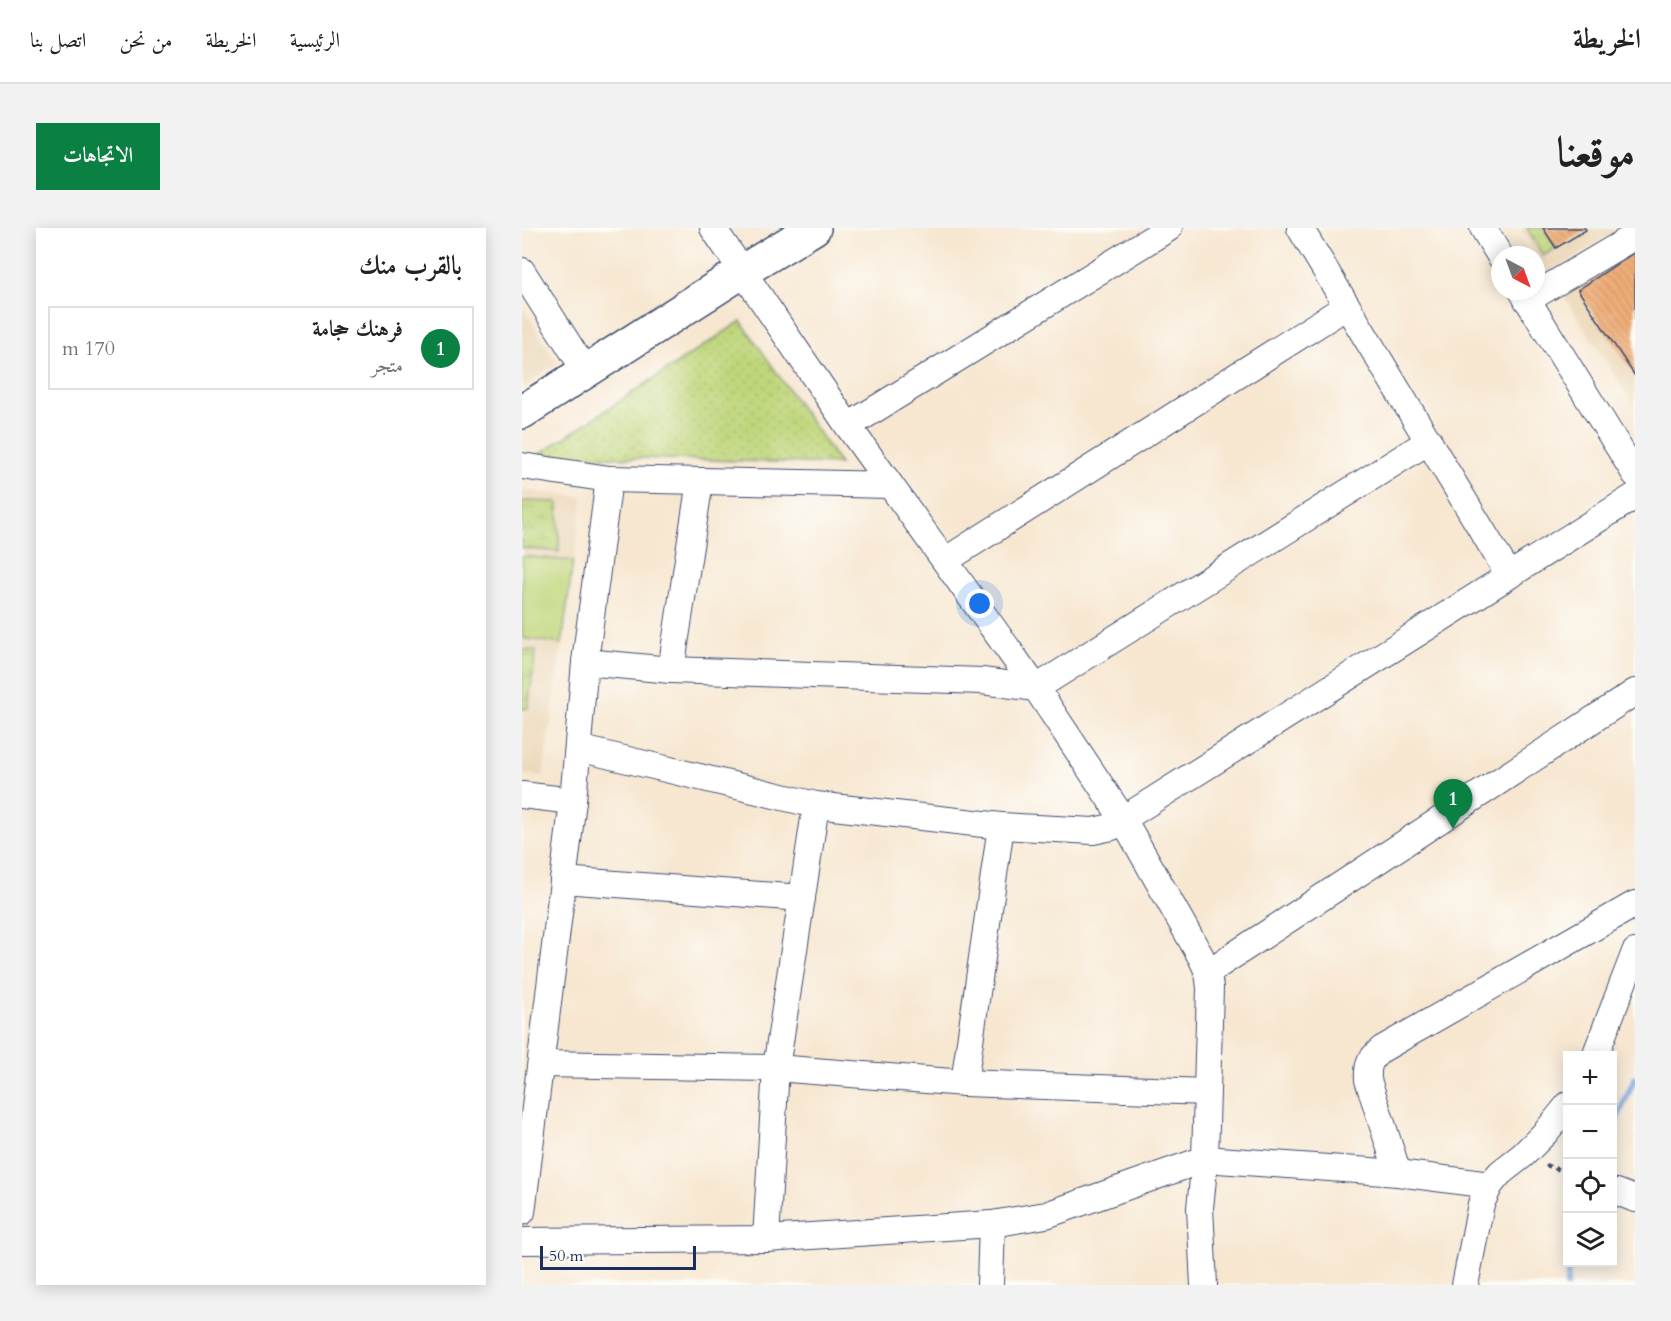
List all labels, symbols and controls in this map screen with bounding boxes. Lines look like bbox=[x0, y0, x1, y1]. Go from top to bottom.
text: الخريطة bbox=[1573, 20, 1641, 58]
text: اتصل بنا bbox=[30, 26, 86, 55]
text: من نحن bbox=[119, 26, 173, 55]
text: الخريطة bbox=[206, 26, 257, 55]
text: الرئيسية bbox=[290, 26, 340, 55]
button: الاتجاهات bbox=[36, 123, 160, 190]
text: موقعنا bbox=[1557, 124, 1635, 181]
north arrow bbox=[1491, 246, 1545, 300]
text: بالقرب منك bbox=[359, 248, 462, 283]
text: فرهنك حجامة bbox=[312, 314, 403, 344]
text: 170 m bbox=[62, 335, 115, 362]
text: 1 bbox=[435, 335, 446, 362]
text: متجر bbox=[371, 352, 403, 379]
your location bbox=[965, 589, 994, 618]
pin: 1 bbox=[1434, 780, 1472, 829]
map controls bbox=[1563, 1051, 1617, 1267]
button: + bbox=[1563, 1051, 1617, 1105]
button: − bbox=[1563, 1105, 1617, 1159]
button: locate bbox=[1563, 1159, 1617, 1213]
button: layers bbox=[1563, 1213, 1617, 1267]
scale bar bbox=[540, 1243, 696, 1270]
text: 50 m bbox=[549, 1245, 583, 1267]

